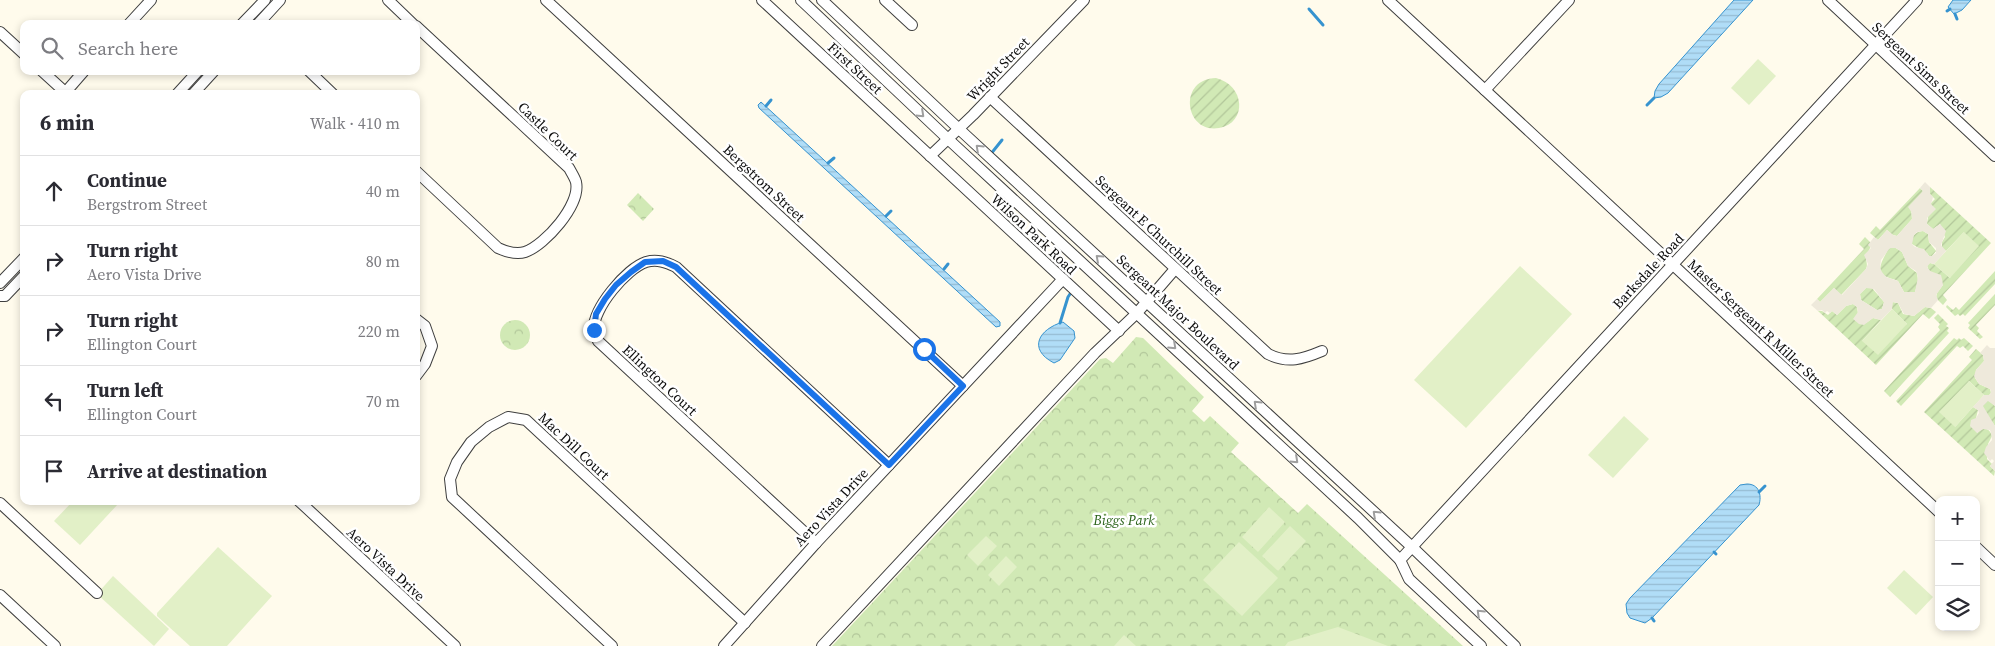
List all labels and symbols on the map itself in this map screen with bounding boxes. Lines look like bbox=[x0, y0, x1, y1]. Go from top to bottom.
street label: Sergeant Sims Street bbox=[1868, 17, 1975, 119]
street label: Wright Street bbox=[962, 32, 1034, 106]
street label: First Street bbox=[823, 38, 887, 99]
street label: Castle Court bbox=[514, 97, 583, 165]
one-way arrow bbox=[916, 108, 925, 117]
street label: Bergstrom Street bbox=[719, 140, 810, 226]
one-way arrow bbox=[976, 145, 985, 154]
street label: Sergeant E Churchill Street bbox=[1091, 171, 1227, 300]
street label: Wilson Park Road bbox=[987, 189, 1081, 279]
street label: Barksdale Road bbox=[1608, 229, 1688, 313]
street label: Sergeant Major Boulevard bbox=[1112, 250, 1244, 374]
one-way arrow bbox=[1096, 254, 1105, 263]
street label: Master Sergeant R Miller Street bbox=[1683, 255, 1839, 402]
route end bbox=[583, 319, 606, 342]
route start bbox=[913, 338, 936, 361]
street label: Ellington Court bbox=[618, 340, 702, 420]
one-way arrow bbox=[1167, 340, 1176, 349]
one-way arrow bbox=[1253, 401, 1262, 410]
street label: Mac Dill Court bbox=[534, 408, 614, 484]
one-way arrow bbox=[1290, 454, 1299, 463]
street label: Aero Vista Drive bbox=[789, 463, 873, 551]
park label: Biggs Park bbox=[1092, 510, 1155, 530]
one-way arrow bbox=[1372, 511, 1381, 520]
street label: Aero Vista Drive bbox=[342, 522, 430, 606]
one-way arrow bbox=[1476, 609, 1485, 618]

